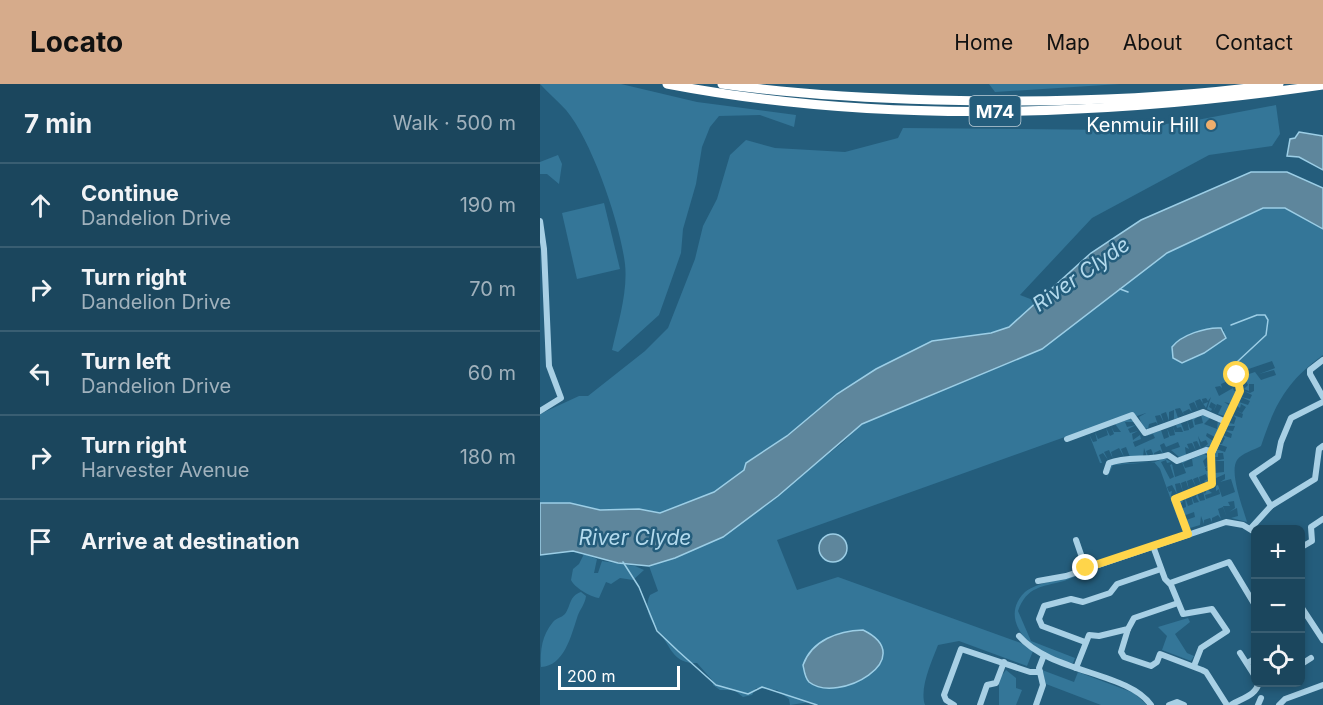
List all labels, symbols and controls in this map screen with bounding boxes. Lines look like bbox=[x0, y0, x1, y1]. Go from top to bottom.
text: Locato bbox=[30, 25, 123, 59]
text: Home bbox=[954, 30, 1013, 55]
text: Map bbox=[1046, 30, 1090, 55]
text: About bbox=[1123, 30, 1182, 55]
text: Contact bbox=[1215, 30, 1293, 55]
road number: M74 bbox=[970, 96, 1020, 126]
text: 7 min bbox=[24, 108, 92, 139]
text: Walk · 500 m bbox=[393, 111, 516, 135]
place label: Kenmuir Hill bbox=[1086, 113, 1199, 137]
marker: Kenmuir Hill bbox=[1204, 118, 1218, 132]
text: Continue bbox=[81, 180, 179, 206]
icon: ahead bbox=[24, 189, 57, 222]
text: 190 m bbox=[460, 193, 516, 217]
text: Dandelion Drive bbox=[81, 206, 231, 230]
water label: River Clyde bbox=[1028, 231, 1134, 317]
text: Turn right bbox=[81, 264, 187, 290]
icon: right bbox=[24, 273, 57, 306]
text: 70 m bbox=[469, 277, 516, 301]
text: Dandelion Drive bbox=[81, 290, 231, 314]
text: Turn left bbox=[81, 348, 171, 374]
icon: left bbox=[24, 357, 57, 390]
text: 60 m bbox=[468, 361, 516, 385]
route start bbox=[1223, 361, 1249, 387]
text: Dandelion Drive bbox=[81, 374, 231, 398]
text: Turn right bbox=[81, 432, 187, 458]
icon: right bbox=[24, 441, 57, 474]
text: 180 m bbox=[460, 445, 516, 469]
text: Harvester Avenue bbox=[81, 458, 249, 482]
icon: arrive bbox=[24, 525, 57, 558]
water label: River Clyde bbox=[579, 525, 691, 550]
map controls bbox=[1251, 525, 1305, 687]
button: + bbox=[1251, 525, 1305, 579]
text: Arrive at destination bbox=[81, 528, 300, 554]
route end bbox=[1072, 554, 1098, 580]
button: − bbox=[1251, 579, 1305, 633]
button: locate bbox=[1251, 633, 1305, 687]
scale bar bbox=[558, 663, 680, 690]
text: 200 m bbox=[567, 666, 615, 686]

